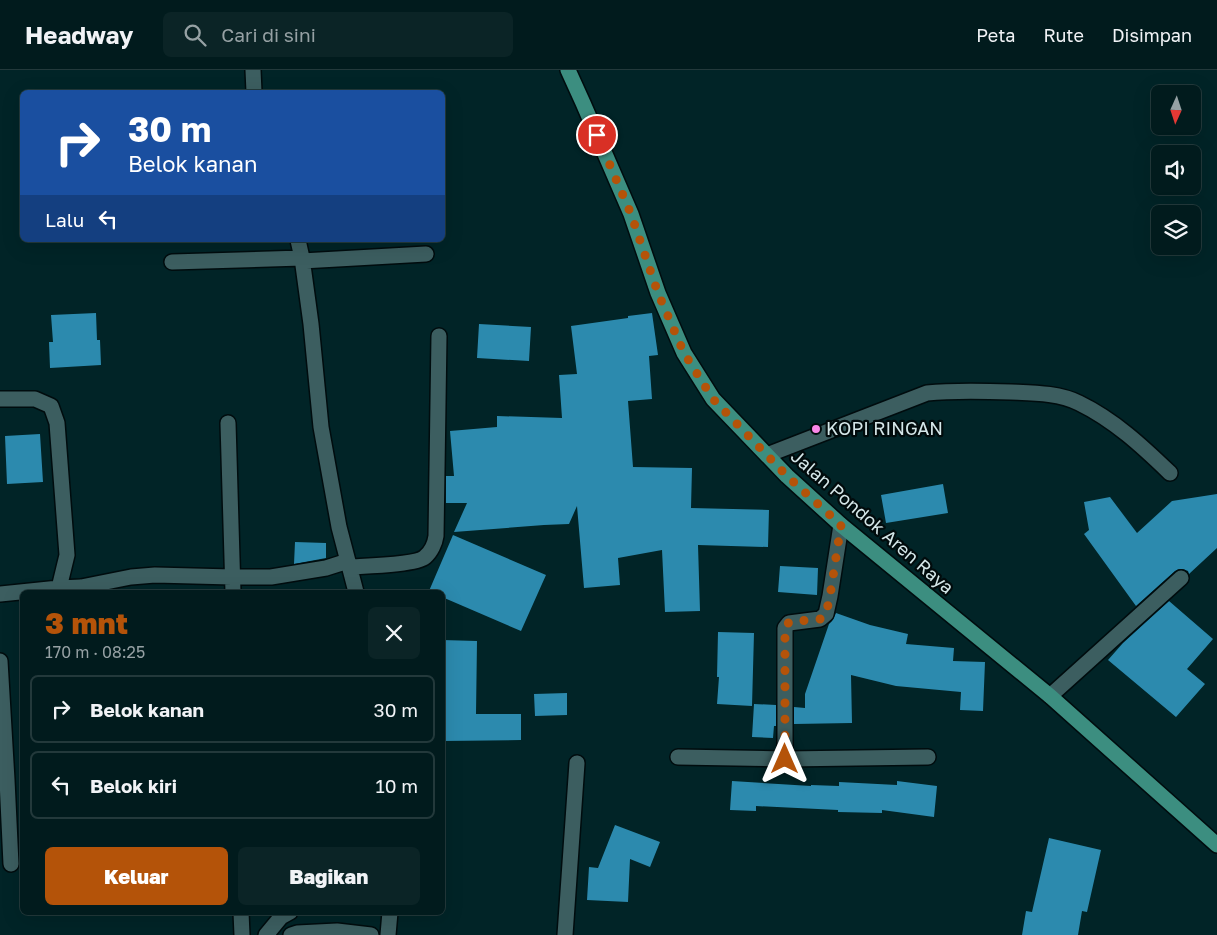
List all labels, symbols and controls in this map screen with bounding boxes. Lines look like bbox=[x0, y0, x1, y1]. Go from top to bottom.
search box bbox=[163, 12, 513, 57]
text: Headway bbox=[25, 20, 133, 49]
icon: search bbox=[181, 21, 209, 49]
text: Cari di sini bbox=[221, 23, 316, 46]
text: Peta bbox=[976, 24, 1016, 46]
text: Rute bbox=[1044, 24, 1084, 46]
text: Disimpan bbox=[1112, 24, 1192, 46]
north arrow bbox=[1151, 85, 1201, 135]
map controls bbox=[1151, 85, 1201, 255]
text: 30 m bbox=[128, 108, 211, 150]
icon: right bbox=[45, 110, 110, 175]
pin bbox=[576, 114, 618, 156]
icon: arrive bbox=[583, 121, 611, 149]
button: sound bbox=[1151, 145, 1201, 195]
text: Belok kanan bbox=[128, 150, 258, 177]
icon: left bbox=[94, 205, 122, 233]
button: layers bbox=[1151, 205, 1201, 255]
text: Lalu bbox=[45, 208, 84, 231]
place label: KOPI RINGAN bbox=[826, 417, 943, 439]
marker: KOPI RINGAN bbox=[810, 423, 822, 435]
street label: Jalan Pondok Aren Raya bbox=[787, 445, 958, 598]
text: 3 mnt bbox=[45, 605, 128, 641]
button: close bbox=[368, 607, 420, 659]
text: 170 m · 08:25 bbox=[45, 642, 145, 662]
icon: right bbox=[47, 695, 75, 723]
text: Belok kanan bbox=[90, 698, 204, 721]
text: 30 m bbox=[374, 698, 418, 721]
position arrow bbox=[758, 732, 810, 784]
icon: left bbox=[47, 771, 75, 799]
text: Belok kiri bbox=[90, 774, 177, 797]
text: 10 m bbox=[375, 774, 418, 797]
button: Keluar bbox=[45, 847, 228, 905]
button: Bagikan bbox=[238, 847, 420, 905]

